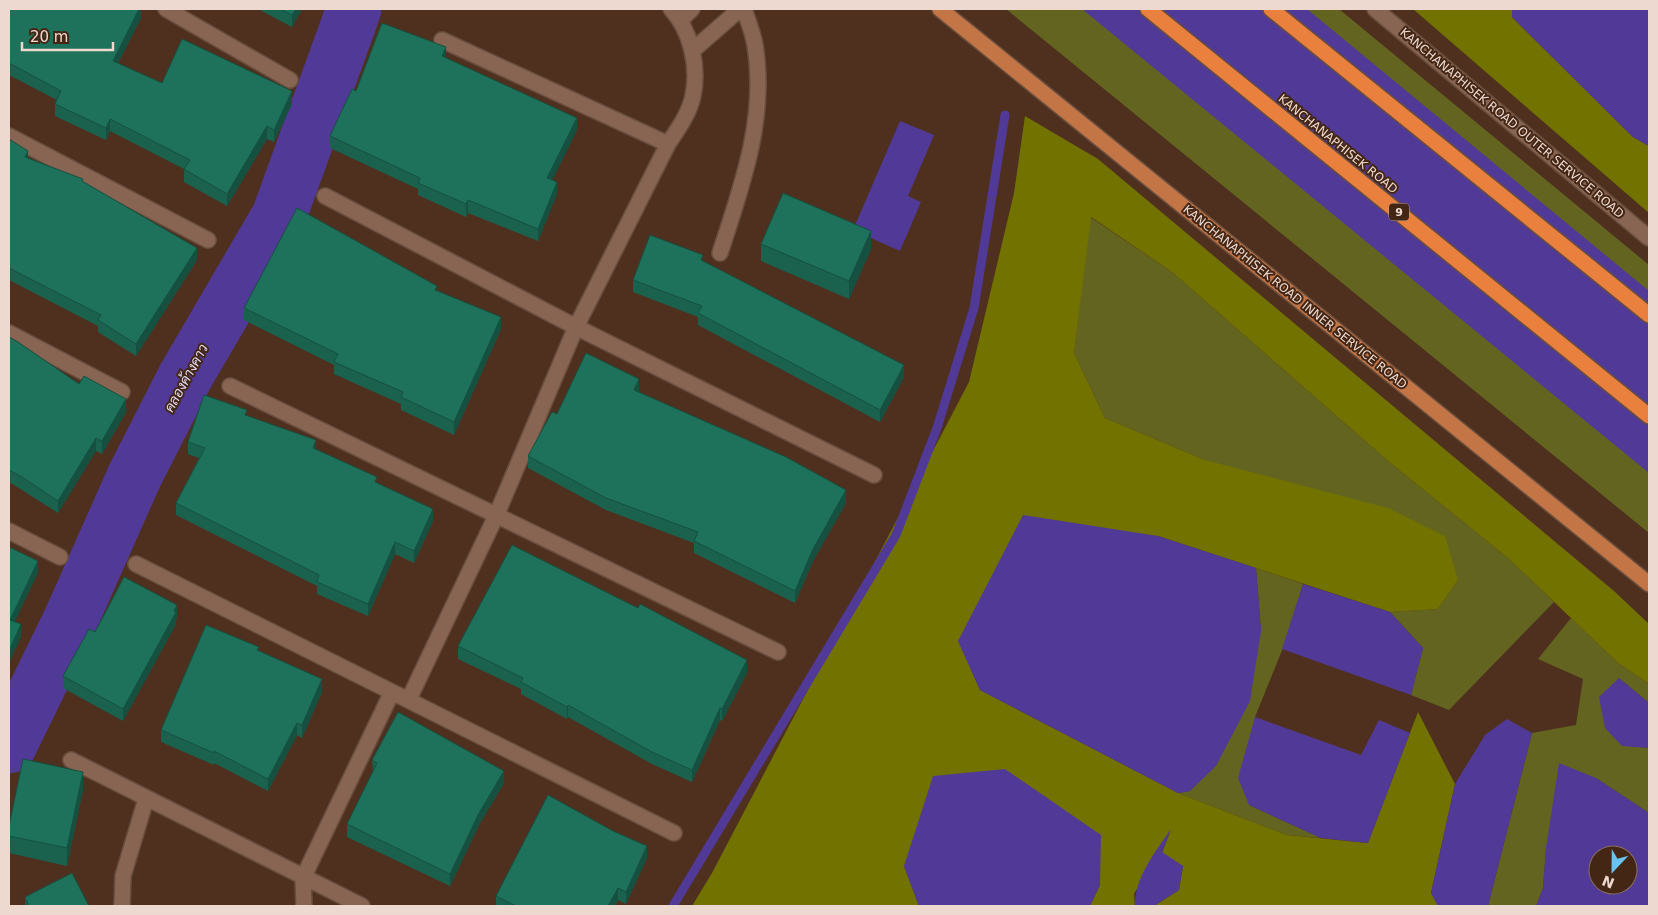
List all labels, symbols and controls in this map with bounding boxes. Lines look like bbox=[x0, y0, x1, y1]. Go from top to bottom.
scale bar bbox=[22, 20, 114, 52]
street label: KANCHANAPHISEK ROAD OUTER SERVICE ROAD bbox=[1397, 25, 1627, 221]
text: 20 m bbox=[30, 28, 68, 46]
street label: KANCHANAPHISEK ROAD bbox=[1276, 92, 1400, 196]
street label: KANCHANAPHISEK ROAD INNER SERVICE ROAD bbox=[1180, 202, 1410, 392]
road number: 9 bbox=[1389, 203, 1409, 220]
water label: คลองค้างคาว bbox=[161, 341, 211, 415]
north arrow bbox=[1588, 845, 1638, 895]
text: N bbox=[1600, 872, 1617, 892]

